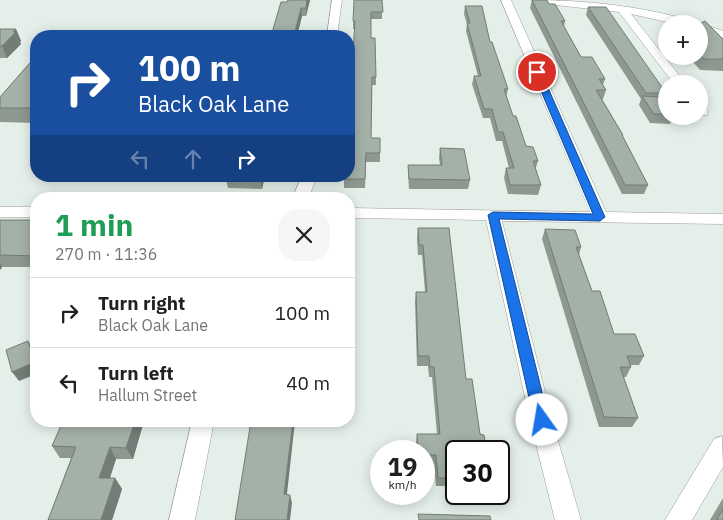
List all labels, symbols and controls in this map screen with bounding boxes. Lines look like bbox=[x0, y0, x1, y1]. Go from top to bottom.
map controls bbox=[658, 15, 708, 125]
button: + bbox=[658, 15, 708, 65]
text: 100 m bbox=[138, 45, 241, 91]
icon: right bbox=[55, 50, 120, 115]
pin bbox=[516, 51, 558, 93]
icon: arrive bbox=[523, 58, 551, 86]
button: − bbox=[658, 75, 708, 125]
text: Black Oak Lane bbox=[138, 89, 289, 118]
icon: left bbox=[126, 145, 154, 173]
icon: ahead bbox=[179, 145, 207, 173]
icon: right bbox=[232, 145, 260, 173]
text: 1 min bbox=[55, 205, 133, 244]
button: close bbox=[278, 209, 330, 261]
text: 270 m · 11:36 bbox=[55, 244, 157, 264]
text: Turn right bbox=[98, 291, 185, 315]
icon: right bbox=[55, 299, 83, 327]
text: 100 m bbox=[275, 301, 330, 325]
text: Black Oak Lane bbox=[98, 315, 208, 335]
text: Turn left bbox=[98, 361, 174, 385]
icon: left bbox=[55, 369, 83, 397]
text: 40 m bbox=[286, 371, 330, 395]
text: Hallum Street bbox=[98, 385, 197, 405]
position arrow bbox=[515, 393, 567, 445]
speed limit sign: 30 bbox=[445, 440, 510, 505]
text: 19 bbox=[387, 450, 418, 483]
text: km/h bbox=[388, 477, 417, 492]

